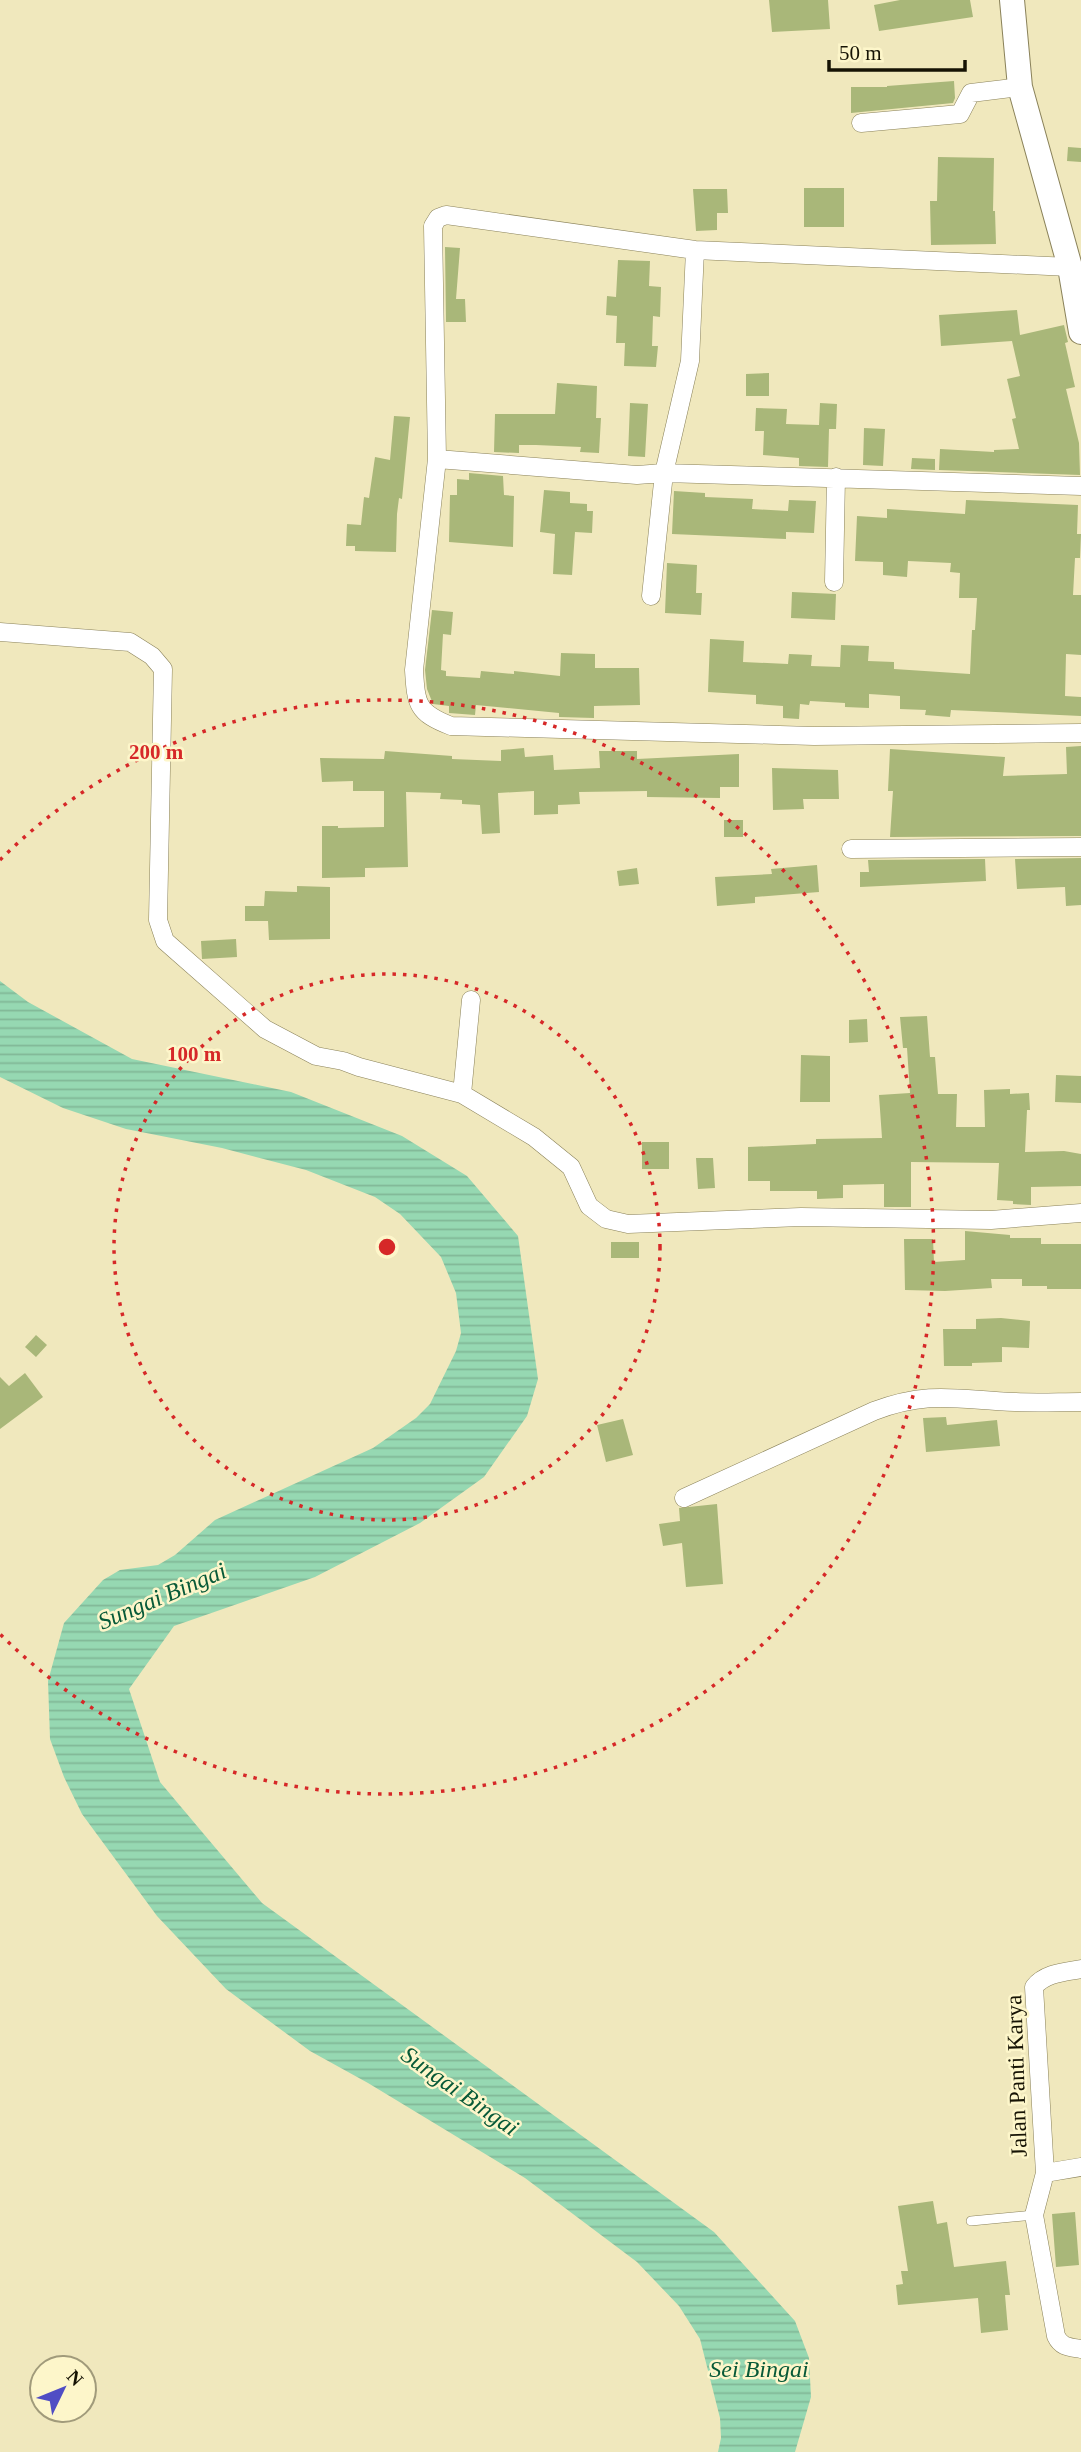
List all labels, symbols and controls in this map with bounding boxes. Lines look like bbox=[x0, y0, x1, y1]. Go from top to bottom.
scale bar bbox=[829, 28, 965, 72]
text: 50 m bbox=[839, 41, 882, 65]
text: 200 m bbox=[129, 740, 184, 764]
text: 100 m bbox=[167, 1042, 222, 1066]
centre of rings bbox=[375, 1235, 399, 1259]
water label: Sungai Bingai bbox=[94, 1557, 230, 1635]
street label: Jalan Panti Karya bbox=[1001, 1994, 1032, 2157]
water label: Sungai Bingai bbox=[397, 2041, 523, 2141]
north arrow bbox=[28, 2354, 98, 2424]
water label: Sei Bingai bbox=[709, 2356, 809, 2382]
text: N bbox=[63, 2366, 88, 2390]

